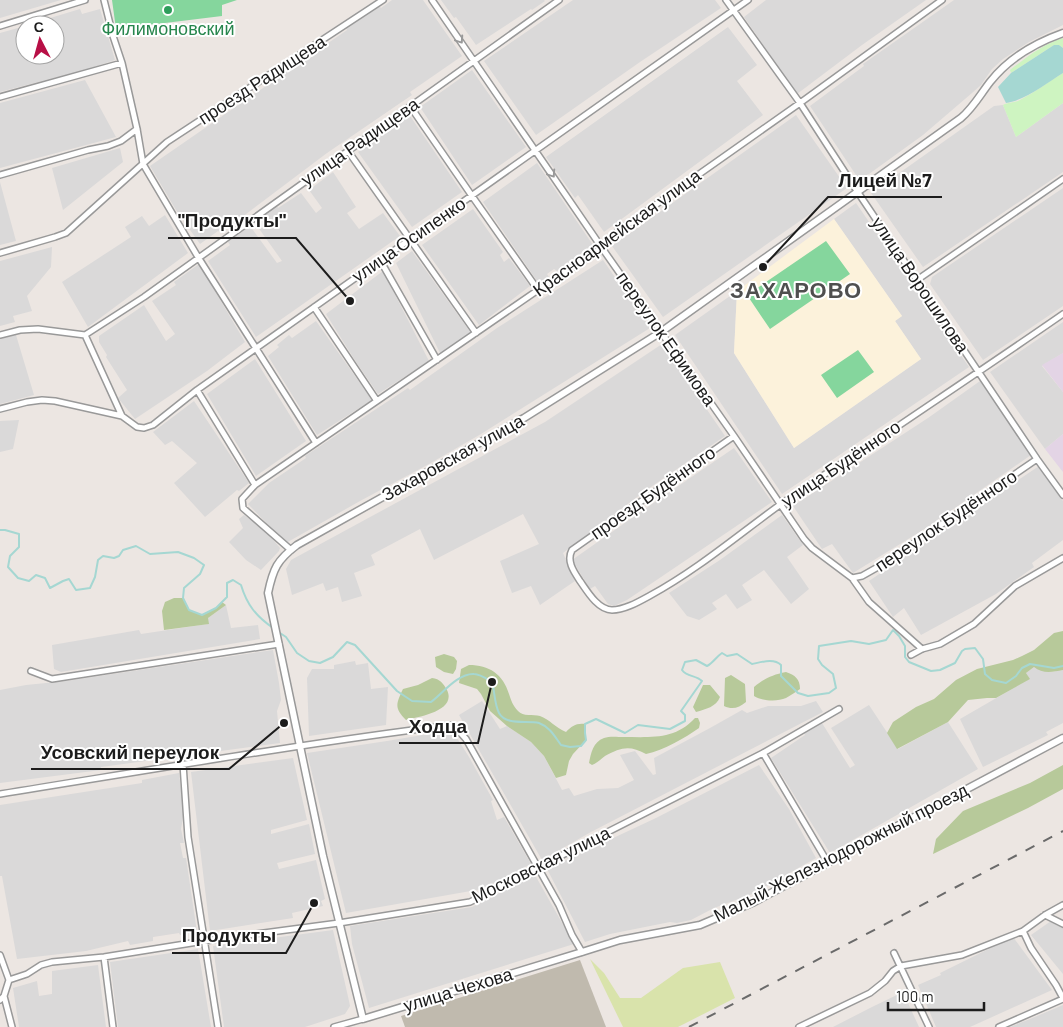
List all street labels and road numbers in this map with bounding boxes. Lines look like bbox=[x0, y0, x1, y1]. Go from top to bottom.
street label: проезд Радищева bbox=[194, 29, 330, 129]
street label: улица Радищева bbox=[296, 92, 423, 190]
street label: Красноармейская улица bbox=[528, 163, 705, 300]
street label: улица Осипенко bbox=[347, 192, 470, 287]
street label: улица Ворошилова bbox=[867, 212, 975, 358]
street label: переулок Ефимова bbox=[612, 267, 722, 411]
street label: Захаровская улица bbox=[378, 408, 528, 505]
street label: улица Будённого bbox=[776, 415, 904, 511]
street label: проезд Будённого bbox=[586, 441, 719, 544]
street label: переулок Будённого bbox=[870, 464, 1021, 576]
street label: Малый Железнодорожный проезд bbox=[710, 778, 972, 926]
street label: Московская улица bbox=[468, 821, 614, 907]
street label: улица Чехова bbox=[401, 962, 516, 1016]

